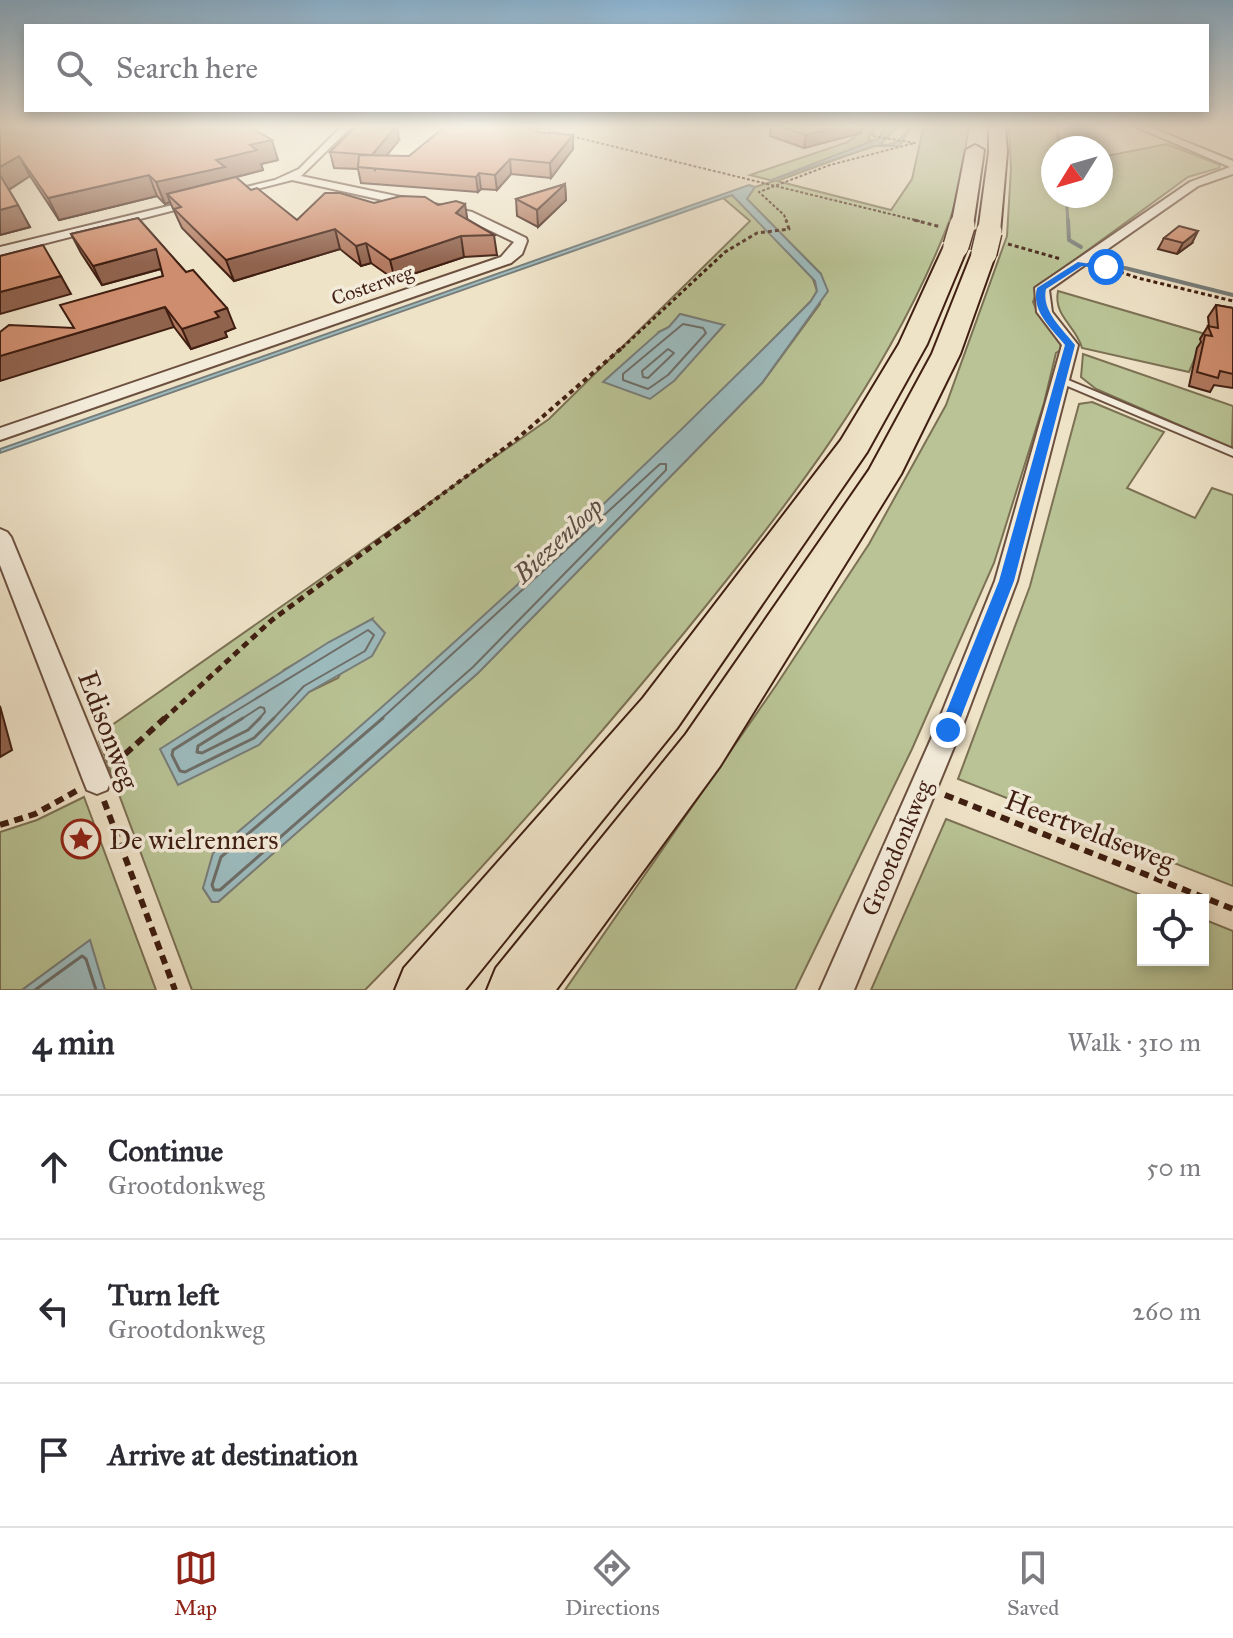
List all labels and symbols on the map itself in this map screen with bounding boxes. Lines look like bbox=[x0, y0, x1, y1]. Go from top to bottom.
north arrow bbox=[1041, 136, 1113, 208]
route start bbox=[1088, 249, 1124, 285]
street label: Costerweg bbox=[328, 260, 417, 311]
water label: Biezenloop bbox=[506, 490, 610, 591]
street label: Edisonweg bbox=[70, 666, 147, 795]
route end bbox=[930, 712, 966, 748]
street label: Grootdonkweg bbox=[855, 775, 939, 920]
street label: Heertveldseweg bbox=[1000, 782, 1180, 879]
place icon: De wielrenners bbox=[60, 818, 102, 860]
place label: De wielrenners bbox=[109, 822, 279, 857]

